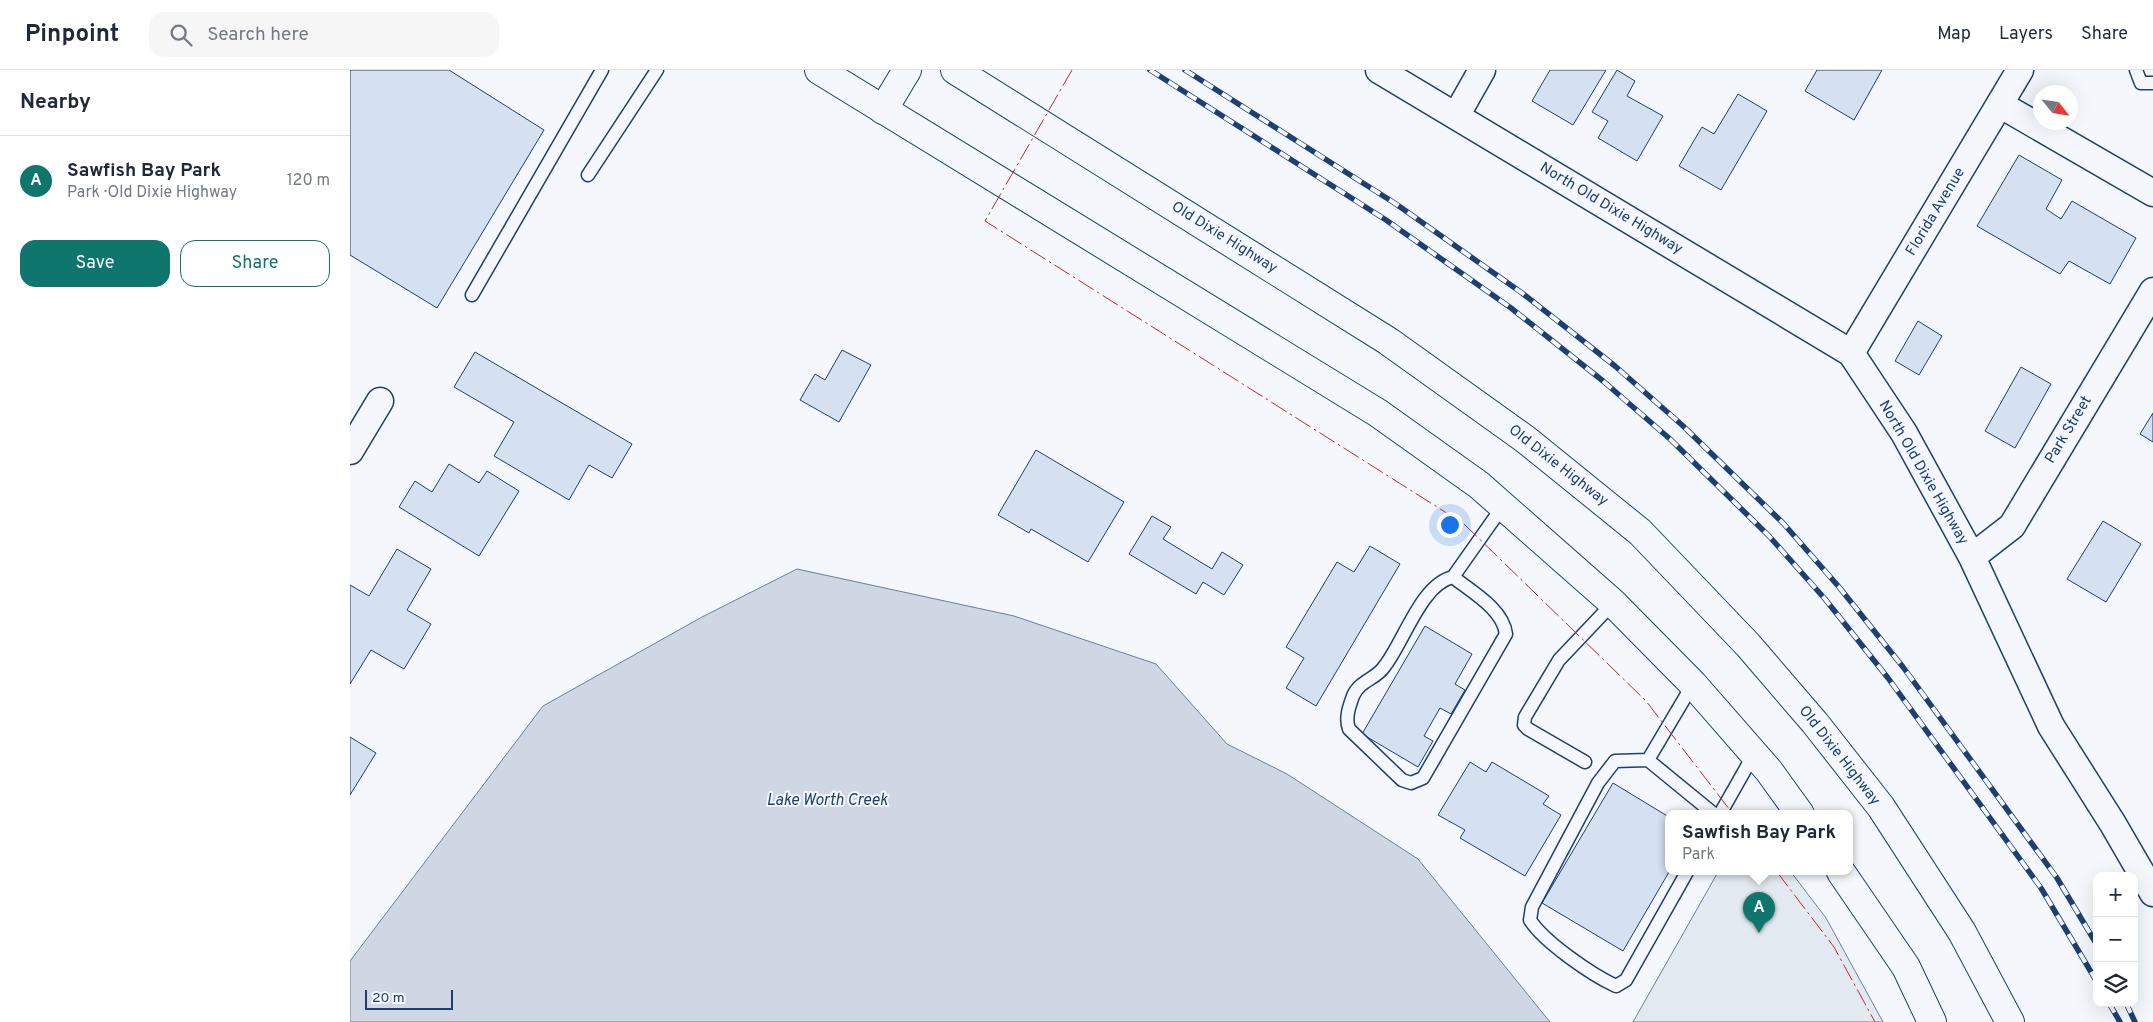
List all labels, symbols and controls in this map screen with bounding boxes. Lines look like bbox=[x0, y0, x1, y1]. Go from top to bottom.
search box bbox=[149, 12, 499, 57]
text: Pinpoint bbox=[25, 20, 119, 50]
icon: search bbox=[167, 21, 195, 49]
text: Search here bbox=[207, 23, 309, 47]
text: Map bbox=[1937, 23, 1971, 46]
text: Layers bbox=[1999, 23, 2053, 46]
text: Share bbox=[2081, 23, 2128, 46]
north arrow bbox=[2033, 85, 2078, 130]
text: Nearby bbox=[20, 89, 91, 116]
text: Sawfish Bay Park bbox=[67, 159, 221, 183]
street label: North Old Dixie Highway bbox=[1536, 159, 1686, 259]
street label: Florida Avenue bbox=[1902, 164, 1970, 260]
text: A bbox=[30, 171, 42, 191]
text: 120 m bbox=[287, 171, 330, 191]
text: Park · Old Dixie Highway bbox=[67, 183, 237, 203]
street label: Old Dixie Highway bbox=[1167, 198, 1281, 278]
button: Save bbox=[20, 240, 170, 287]
button: Share bbox=[180, 240, 330, 287]
street label: Park Street bbox=[2041, 393, 2097, 467]
street label: North Old Dixie Highway bbox=[1874, 397, 1972, 549]
street label: Old Dixie Highway bbox=[1504, 421, 1612, 511]
your location bbox=[1437, 512, 1463, 538]
street label: Old Dixie Highway bbox=[1794, 702, 1884, 810]
water label: Lake Worth Creek bbox=[766, 791, 888, 811]
popup bbox=[1665, 810, 1853, 875]
text: Sawfish Bay Park bbox=[1682, 821, 1836, 845]
text: Park bbox=[1682, 845, 1715, 865]
map controls bbox=[2093, 872, 2138, 1007]
button: + bbox=[2093, 872, 2138, 917]
pin: A bbox=[1743, 892, 1775, 933]
button: − bbox=[2093, 917, 2138, 962]
button: layers bbox=[2093, 962, 2138, 1007]
scale bar bbox=[365, 987, 452, 1010]
text: 20 m bbox=[372, 990, 405, 1007]

